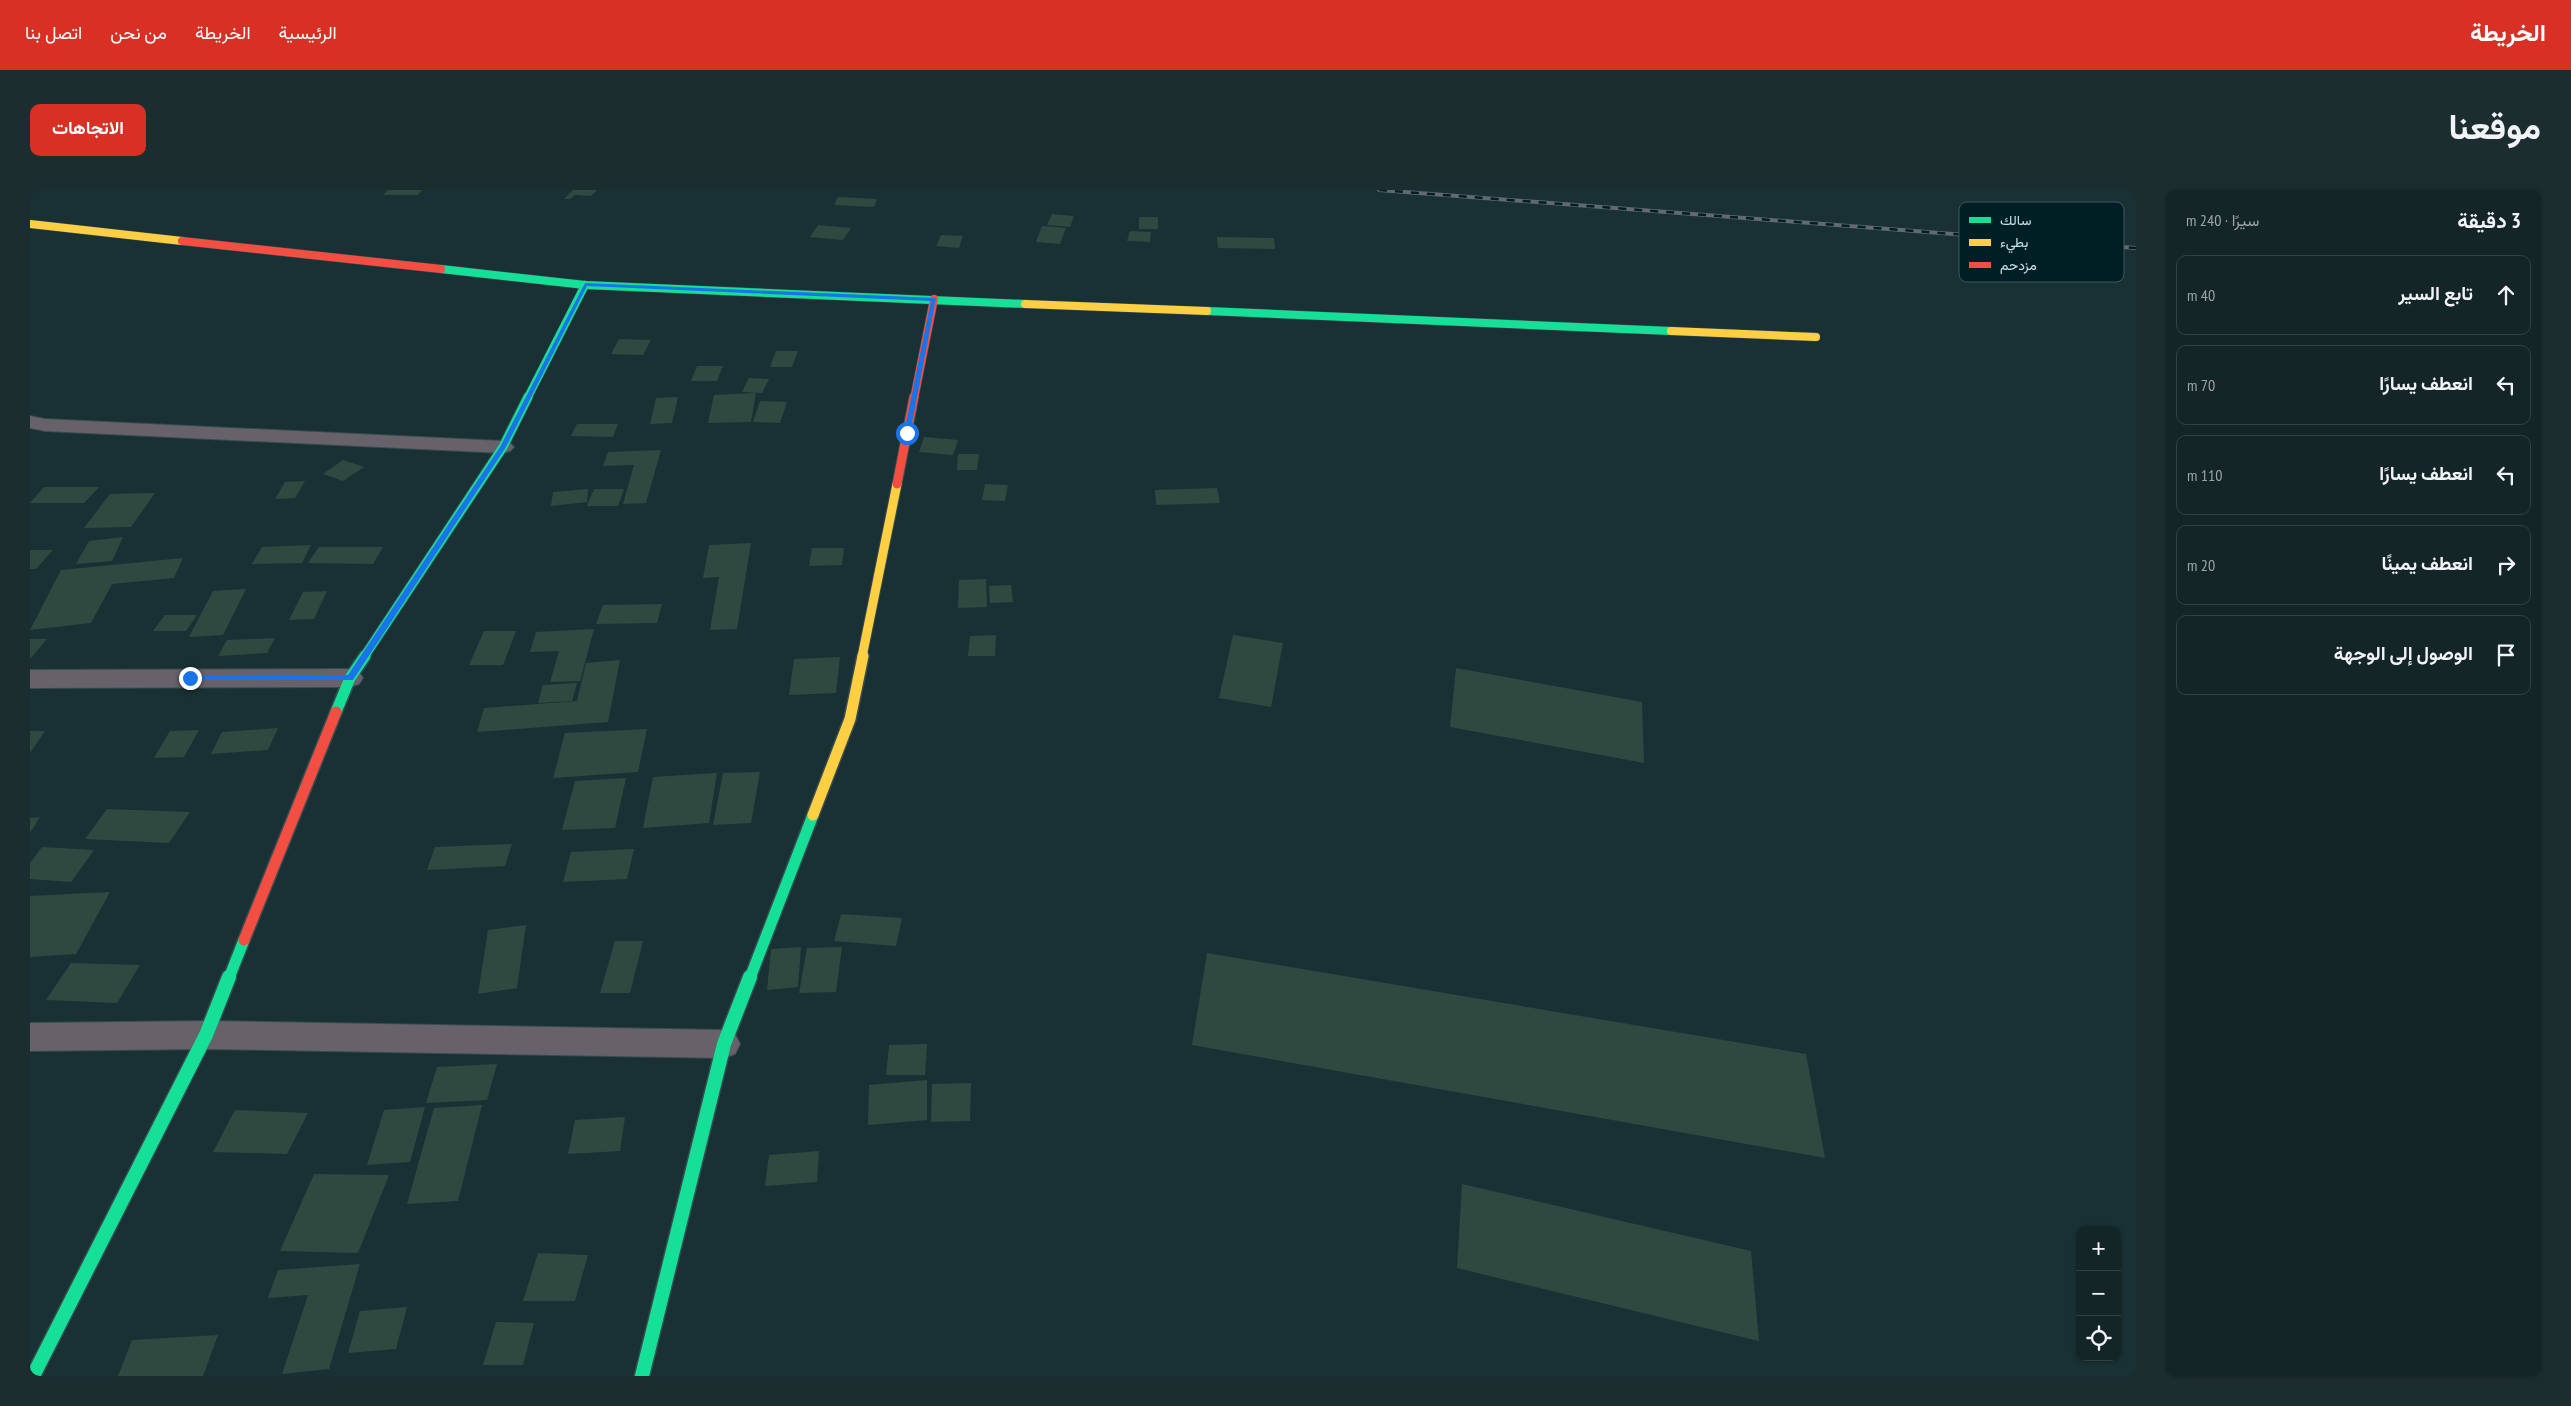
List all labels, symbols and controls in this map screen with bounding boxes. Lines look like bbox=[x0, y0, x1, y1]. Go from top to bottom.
text: الخريطة bbox=[2470, 17, 2546, 48]
text: اتصل بنا bbox=[25, 21, 82, 44]
text: من نحن bbox=[110, 21, 167, 44]
text: الخريطة bbox=[195, 21, 251, 44]
text: الرئيسية bbox=[279, 21, 337, 44]
text: موقعنا bbox=[2448, 103, 2541, 149]
button: الاتجاهات bbox=[30, 104, 146, 156]
legend bbox=[1959, 202, 2124, 282]
text: 3 دقيقة bbox=[2457, 207, 2521, 234]
text: سيرًا · 240 m bbox=[2186, 210, 2259, 230]
text: سالك bbox=[2000, 211, 2031, 229]
text: بطيء bbox=[2000, 233, 2028, 254]
text: مزدحم bbox=[2000, 256, 2037, 274]
text: تابع السير bbox=[2398, 281, 2473, 305]
icon: ahead bbox=[2492, 281, 2520, 309]
text: 40 m bbox=[2187, 285, 2215, 305]
text: انعطف يسارًا bbox=[2379, 371, 2473, 395]
icon: left bbox=[2492, 371, 2520, 399]
text: 70 m bbox=[2187, 375, 2215, 395]
route start bbox=[896, 422, 919, 445]
text: انعطف يسارًا bbox=[2379, 461, 2473, 485]
icon: left bbox=[2492, 461, 2520, 489]
text: 110 m bbox=[2187, 465, 2222, 485]
text: انعطف يمينًا bbox=[2382, 551, 2473, 575]
icon: right bbox=[2492, 551, 2520, 579]
text: 20 m bbox=[2187, 555, 2215, 575]
text: الوصول إلى الوجهة bbox=[2334, 641, 2473, 665]
icon: arrive bbox=[2492, 641, 2520, 669]
route end bbox=[179, 667, 202, 690]
map controls bbox=[2076, 1226, 2121, 1361]
button: + bbox=[2076, 1226, 2121, 1271]
button: − bbox=[2076, 1271, 2121, 1316]
button: locate bbox=[2076, 1316, 2121, 1361]

